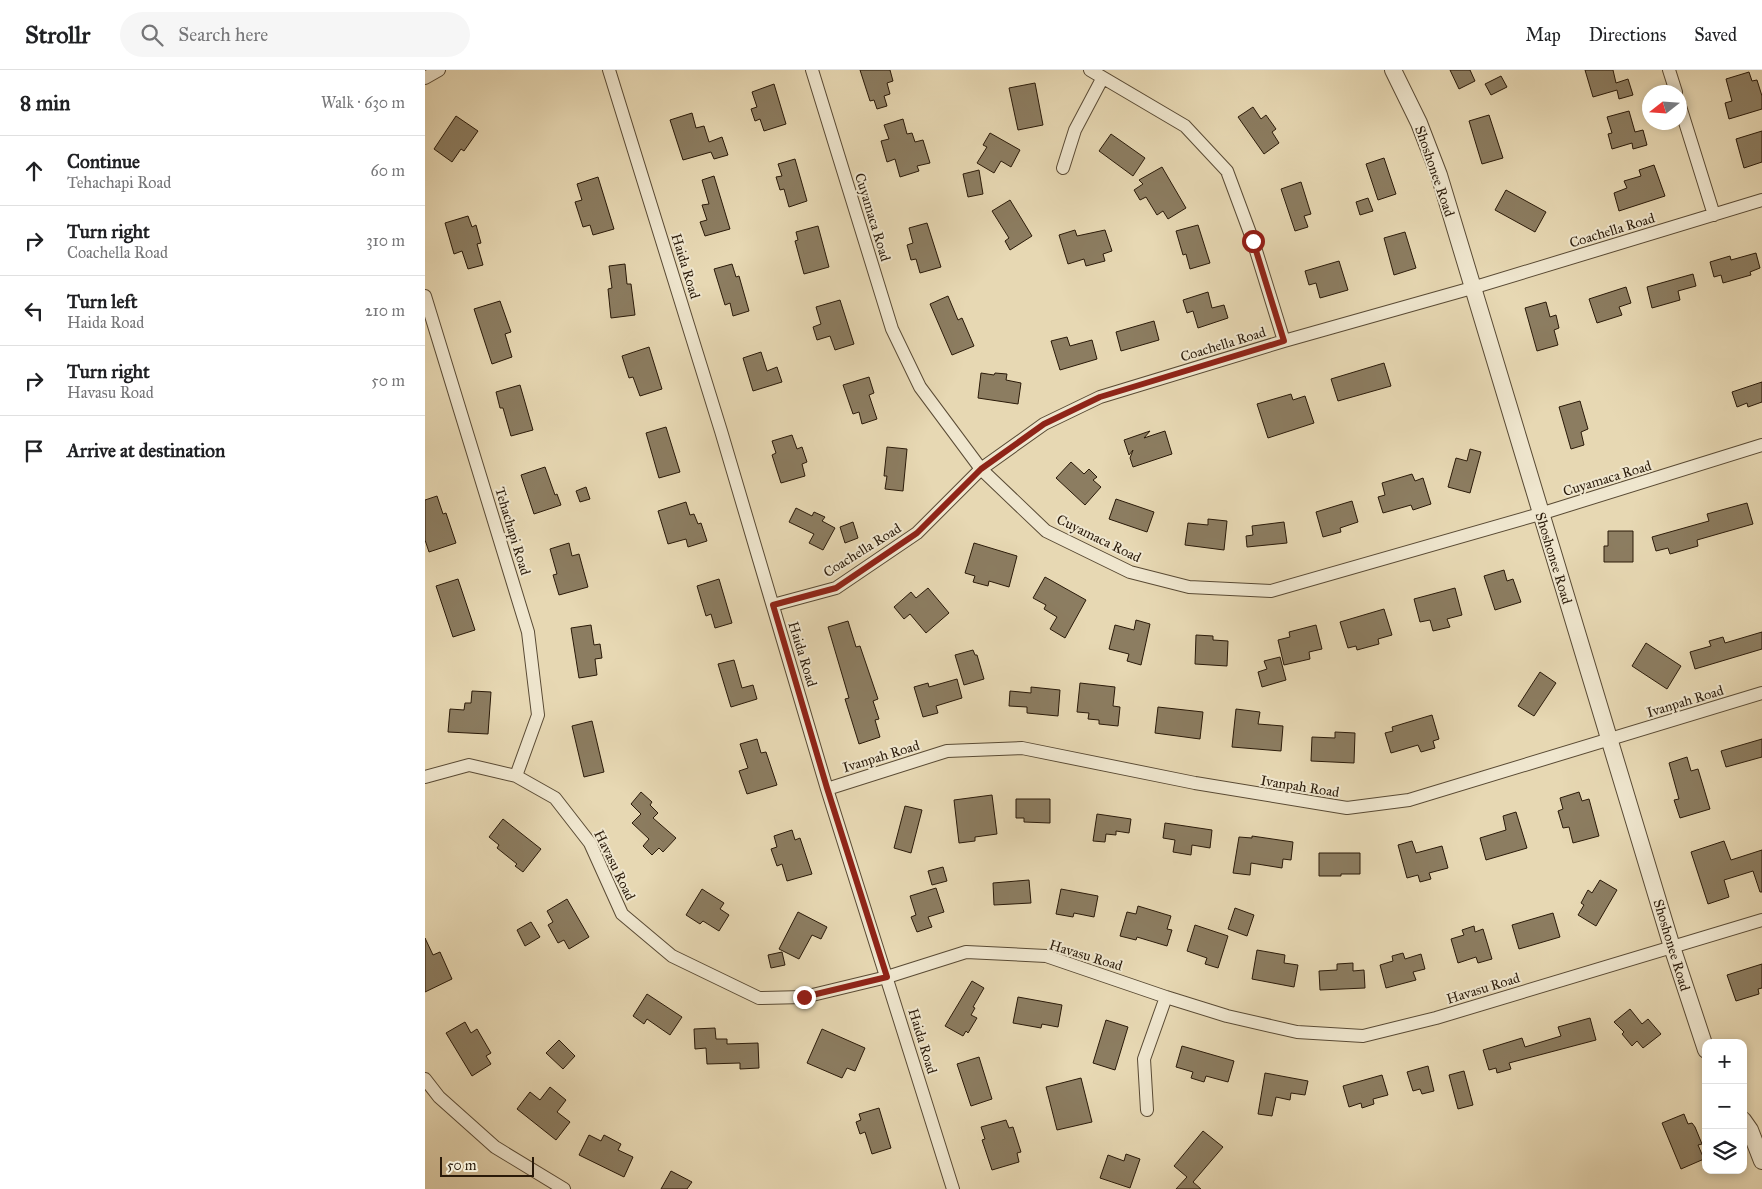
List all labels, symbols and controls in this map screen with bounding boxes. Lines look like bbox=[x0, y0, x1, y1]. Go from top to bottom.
search box bbox=[120, 12, 470, 57]
text: Strollr bbox=[25, 20, 90, 50]
icon: search bbox=[138, 21, 166, 49]
text: Search here bbox=[178, 23, 268, 46]
text: Map bbox=[1525, 24, 1561, 46]
text: Directions bbox=[1589, 24, 1666, 46]
text: Saved bbox=[1694, 24, 1737, 46]
north arrow bbox=[1642, 85, 1687, 130]
text: 8 min bbox=[20, 90, 70, 116]
text: Walk · 630 m bbox=[321, 93, 405, 112]
street label: Shoshonee Road bbox=[1411, 123, 1458, 219]
text: Continue bbox=[67, 150, 140, 173]
icon: ahead bbox=[20, 157, 48, 185]
text: 60 m bbox=[371, 161, 405, 180]
street label: Cuyamaca Road bbox=[851, 171, 894, 263]
text: Tehachapi Road bbox=[67, 173, 171, 192]
street label: Coachella Road bbox=[1567, 209, 1657, 252]
text: Turn right bbox=[67, 220, 150, 243]
icon: right bbox=[20, 227, 48, 255]
route start bbox=[1242, 230, 1265, 253]
text: 310 m bbox=[366, 231, 405, 250]
street label: Haida Road bbox=[668, 231, 704, 301]
text: Coachella Road bbox=[67, 243, 168, 262]
text: Turn left bbox=[67, 290, 137, 313]
icon: left bbox=[20, 297, 48, 325]
text: 210 m bbox=[365, 301, 405, 320]
text: Haida Road bbox=[67, 313, 144, 332]
street label: Coachella Road bbox=[1178, 323, 1268, 366]
text: Turn right bbox=[67, 360, 150, 383]
icon: right bbox=[20, 367, 48, 395]
text: 50 m bbox=[371, 371, 405, 390]
text: Havasu Road bbox=[67, 383, 154, 402]
icon: arrive bbox=[20, 437, 48, 465]
text: Arrive at destination bbox=[67, 439, 225, 462]
street label: Cuyamaca Road bbox=[1561, 457, 1653, 500]
street label: Tehachapi Road bbox=[491, 485, 534, 577]
street label: Shoshonee Road bbox=[1532, 510, 1576, 606]
street label: Cuyamaca Road bbox=[1054, 511, 1144, 566]
street label: Coachella Road bbox=[820, 520, 904, 581]
street label: Haida Road bbox=[785, 619, 821, 689]
street label: Ivanpah Road bbox=[1645, 682, 1726, 721]
street label: Ivanpah Road bbox=[841, 737, 922, 776]
street label: Ivanpah Road bbox=[1259, 772, 1340, 801]
street label: Havasu Road bbox=[590, 827, 639, 903]
street label: Shoshonee Road bbox=[1650, 897, 1694, 993]
street label: Havasu Road bbox=[1047, 936, 1125, 975]
street label: Havasu Road bbox=[1444, 969, 1522, 1008]
route end bbox=[793, 986, 816, 1009]
street label: Haida Road bbox=[905, 1006, 941, 1076]
map controls bbox=[1702, 1039, 1747, 1174]
button: + bbox=[1702, 1039, 1747, 1084]
button: − bbox=[1702, 1084, 1747, 1129]
button: layers bbox=[1702, 1129, 1747, 1174]
scale bar bbox=[440, 1154, 534, 1177]
text: 50 m bbox=[447, 1157, 476, 1174]

